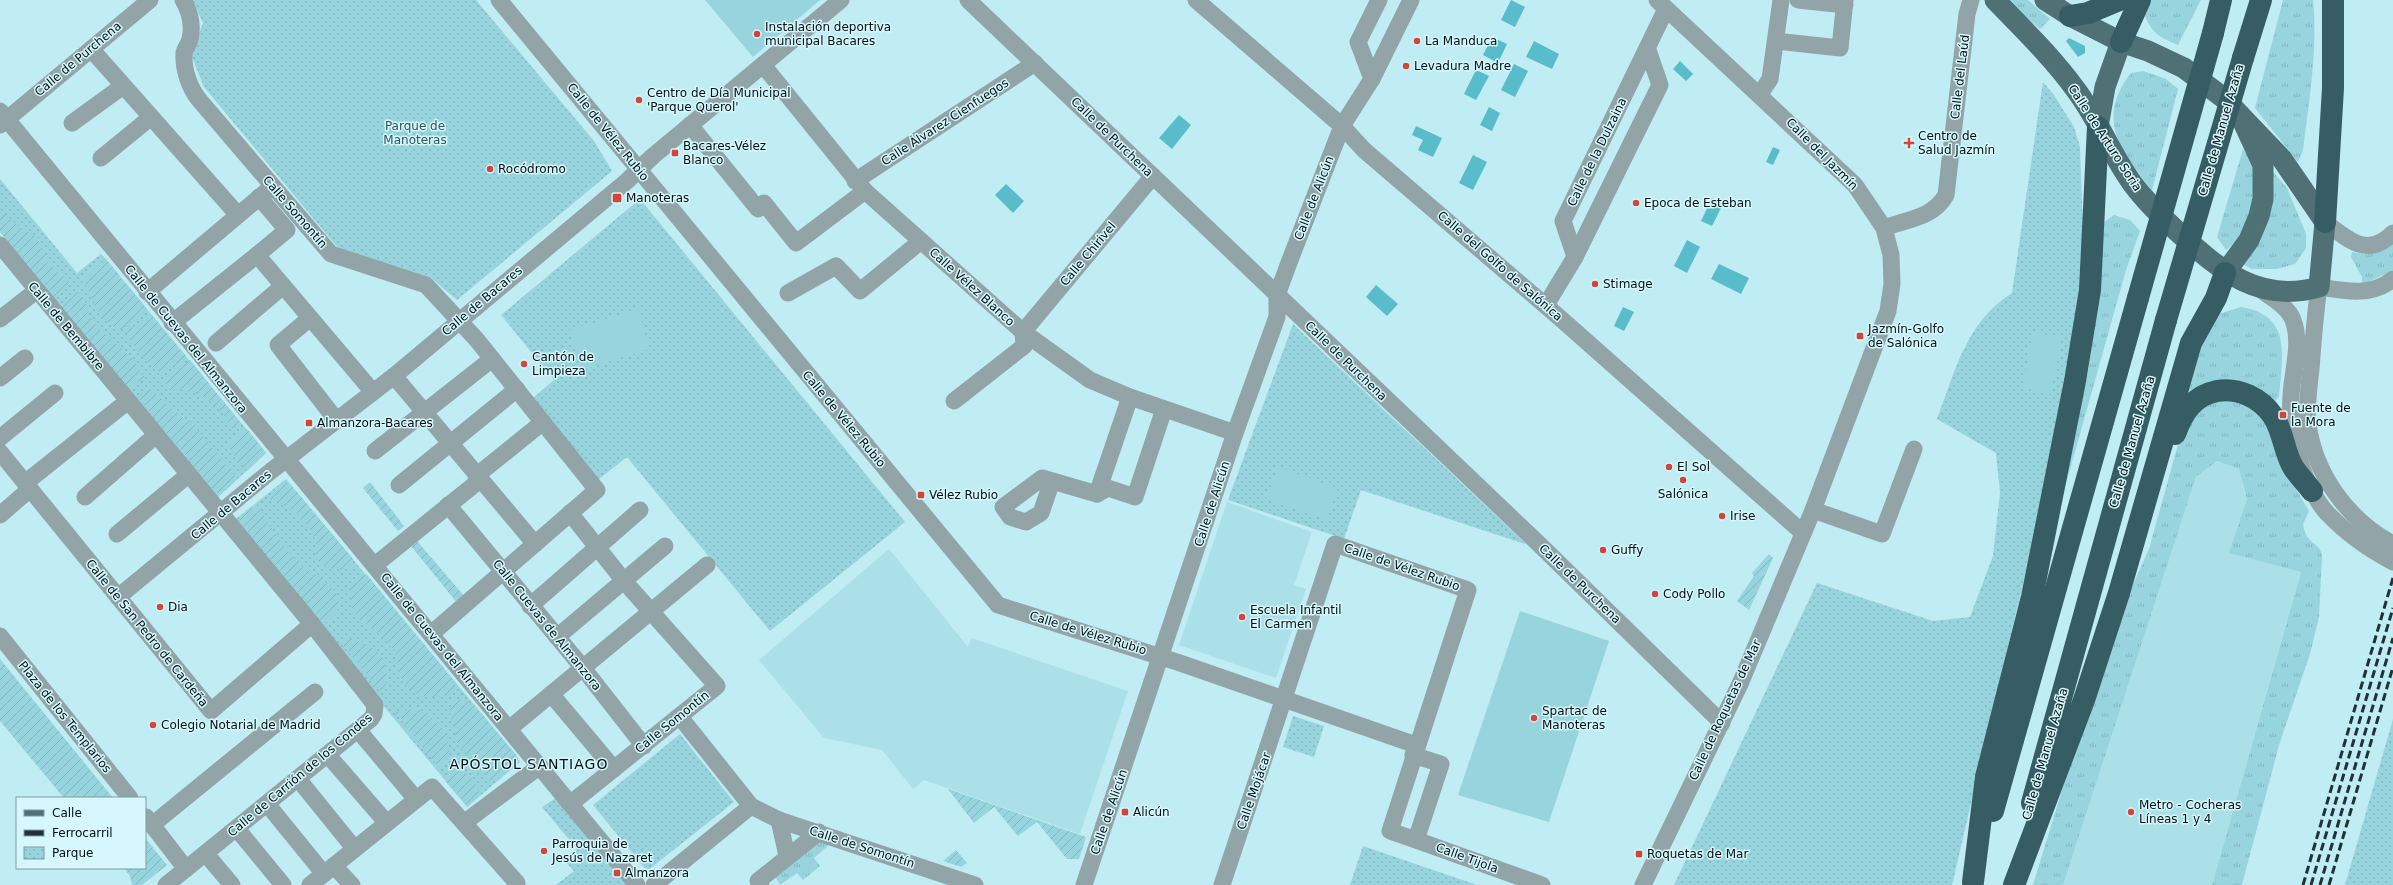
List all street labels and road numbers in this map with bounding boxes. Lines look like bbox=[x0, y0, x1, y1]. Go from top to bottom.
street label: Calle de Purchena bbox=[32, 19, 124, 99]
street label: Calle del Laúd bbox=[1948, 34, 1972, 120]
street label: Calle de Manuel Azaña bbox=[2195, 62, 2247, 198]
street label: Calle Álvarez Cienfuegos bbox=[878, 75, 1011, 168]
street label: Calle de Vélez Rubio bbox=[564, 80, 652, 184]
street label: Calle de Arturo Soria bbox=[2065, 82, 2145, 194]
street label: Calle de Purchena bbox=[1068, 94, 1156, 180]
street label: Calle de la Dulzaina bbox=[1565, 95, 1629, 209]
street label: Calle del Jazmín bbox=[1783, 115, 1861, 193]
street label: Calle de Alicún bbox=[1291, 154, 1337, 242]
street label: Calle Somontín bbox=[260, 173, 330, 251]
street label: Calle del Golfo de Salónica bbox=[1435, 208, 1565, 324]
street label: Calle Chirivel bbox=[1057, 219, 1119, 289]
street label: Calle Vélez Blanco bbox=[927, 245, 1017, 329]
street label: Calle de Cuevas del Almanzora bbox=[122, 262, 250, 416]
street label: Calle de Bacares bbox=[439, 263, 525, 339]
street label: Calle de Bembibre bbox=[25, 279, 107, 373]
street label: Calle de Purchena bbox=[1302, 318, 1390, 404]
street label: Calle de Vélez Rubio bbox=[800, 368, 888, 470]
street label: Calle de Manuel Azaña bbox=[2106, 374, 2158, 510]
street label: Calle de Alicún bbox=[1192, 459, 1232, 549]
street label: Calle de Bacares bbox=[188, 467, 274, 543]
street label: Calle de Vélez Rubio bbox=[1342, 541, 1462, 593]
street label: Calle de Purchena bbox=[1536, 541, 1624, 627]
street label: Calle de San Pedro de Cardeña bbox=[83, 556, 211, 710]
street label: Calle Cuevas de Almanzora bbox=[490, 557, 604, 693]
street label: Calle de Cuevas del Almanzora bbox=[378, 570, 506, 724]
street label: Calle de Vélez Rubio bbox=[1028, 609, 1148, 657]
street label: Calle de Roquetas de Mar bbox=[1686, 637, 1764, 783]
street label: Plaza de los Templarios bbox=[16, 658, 114, 776]
street label: Calle de Manuel Azaña bbox=[2019, 686, 2071, 822]
street label: Calle Somontín bbox=[632, 688, 712, 756]
street label: Calle de Carrión de los Condes bbox=[225, 710, 375, 840]
street label: Calle Mojácar bbox=[1234, 750, 1274, 832]
street label: Calle de Alicún bbox=[1088, 768, 1130, 856]
street label: Calle de Somontín bbox=[808, 823, 916, 871]
street label: Calle Tijola bbox=[1434, 840, 1500, 876]

